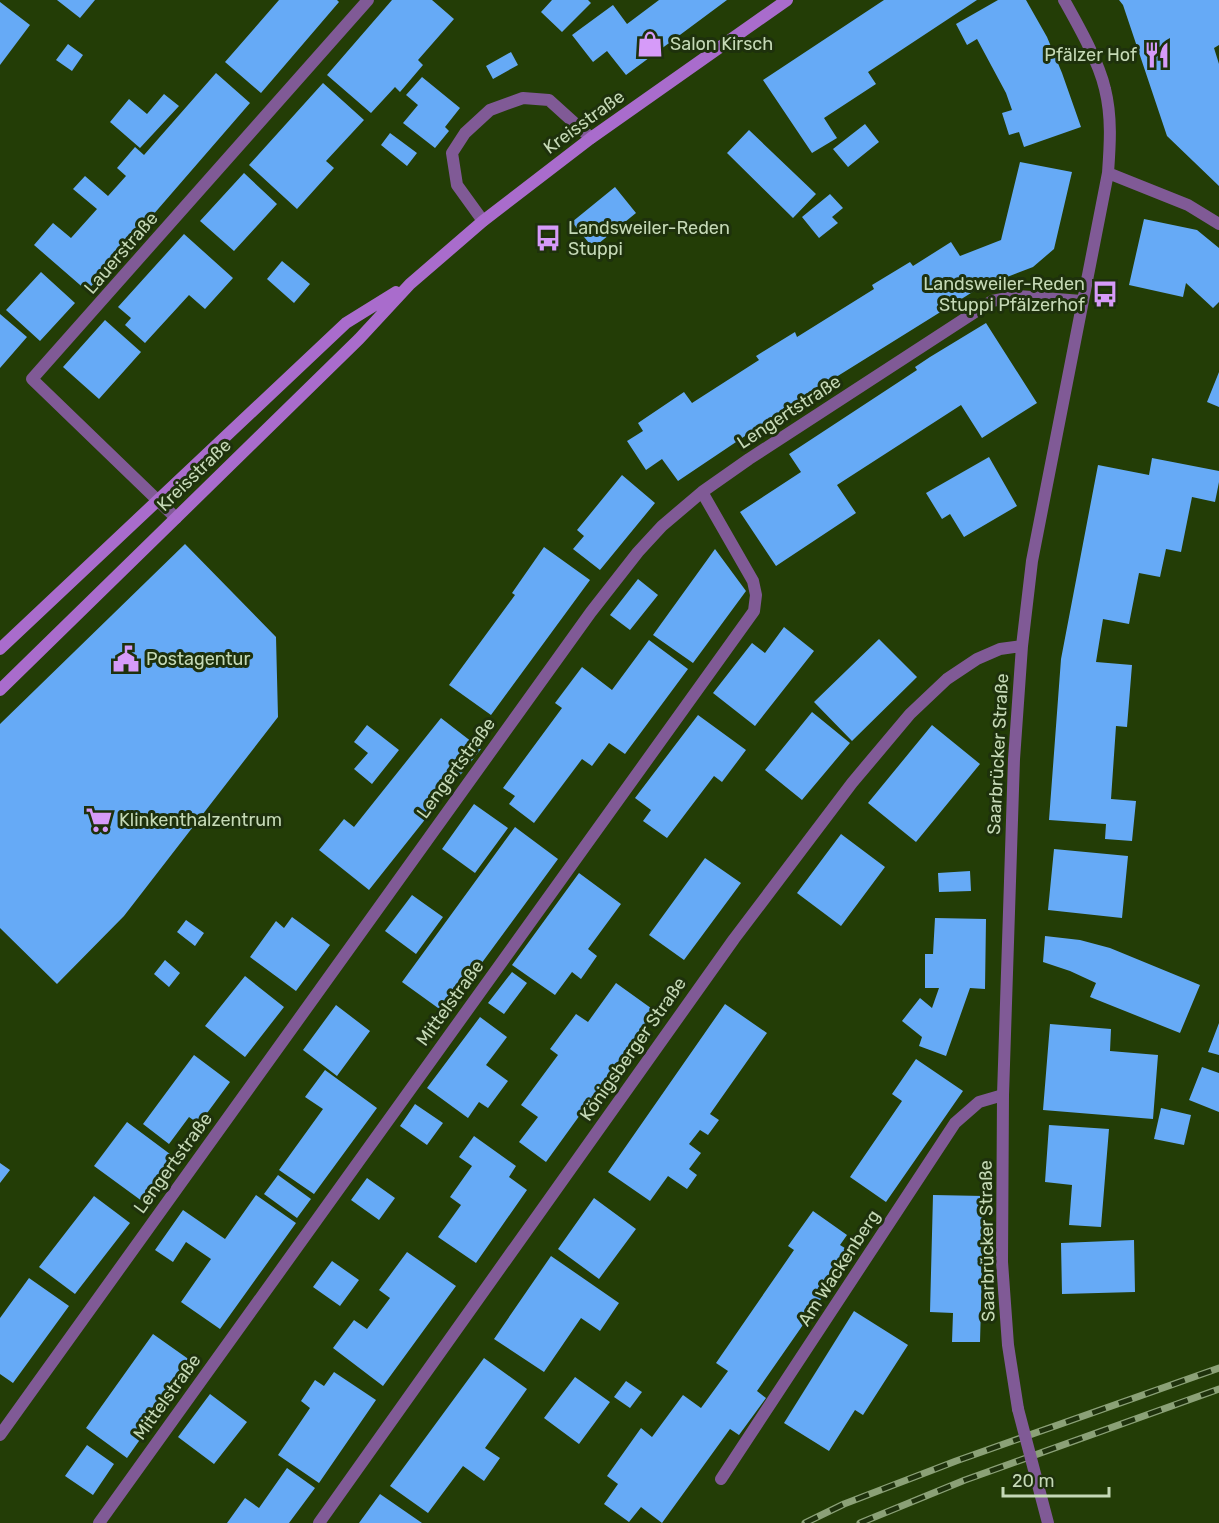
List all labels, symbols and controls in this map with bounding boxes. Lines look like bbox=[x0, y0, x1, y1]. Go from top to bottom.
shop icon: Salon Kirsch bbox=[635, 29, 665, 59]
place label: Salon Kirsch bbox=[670, 33, 773, 55]
restaurant icon: Pfälzer Hof bbox=[1142, 40, 1172, 70]
place label: Pfälzer Hof bbox=[1044, 44, 1137, 66]
street label: Kreisstraße bbox=[539, 85, 629, 159]
street label: Lauerstraße bbox=[79, 208, 163, 298]
place label: Landsweiler-Reden Stuppi bbox=[568, 217, 730, 260]
bus stop icon: Landsweiler-Reden Stuppi bbox=[533, 223, 563, 253]
place label: Landsweiler-Reden Stuppi Pfälzerhof bbox=[923, 273, 1085, 316]
bus stop icon: Landsweiler-Reden Stuppi Pfälzerhof bbox=[1090, 279, 1120, 309]
street label: Lengertstraße bbox=[733, 370, 845, 454]
street label: Kreisstraße bbox=[152, 434, 236, 516]
public building icon: Postagentur bbox=[111, 644, 141, 674]
place label: Postagentur bbox=[146, 648, 250, 670]
street label: Saarbrücker Straße bbox=[983, 673, 1013, 835]
street label: Lengertstraße bbox=[412, 713, 500, 823]
supermarket icon: Klinkenthalzentrum bbox=[84, 805, 114, 835]
place label: Klinkenthalzentrum bbox=[119, 809, 282, 831]
street label: Mittelstraße bbox=[412, 956, 488, 1050]
street label: Königsberger Straße bbox=[575, 973, 691, 1125]
street label: Lengertstraße bbox=[129, 1108, 217, 1218]
street label: Saarbrücker Straße bbox=[975, 1160, 999, 1322]
street label: Am Wackenberg bbox=[793, 1206, 885, 1330]
street label: Mittelstraße bbox=[129, 1350, 205, 1444]
scale bar bbox=[1003, 1460, 1110, 1498]
text: 20 m bbox=[1012, 1470, 1054, 1492]

